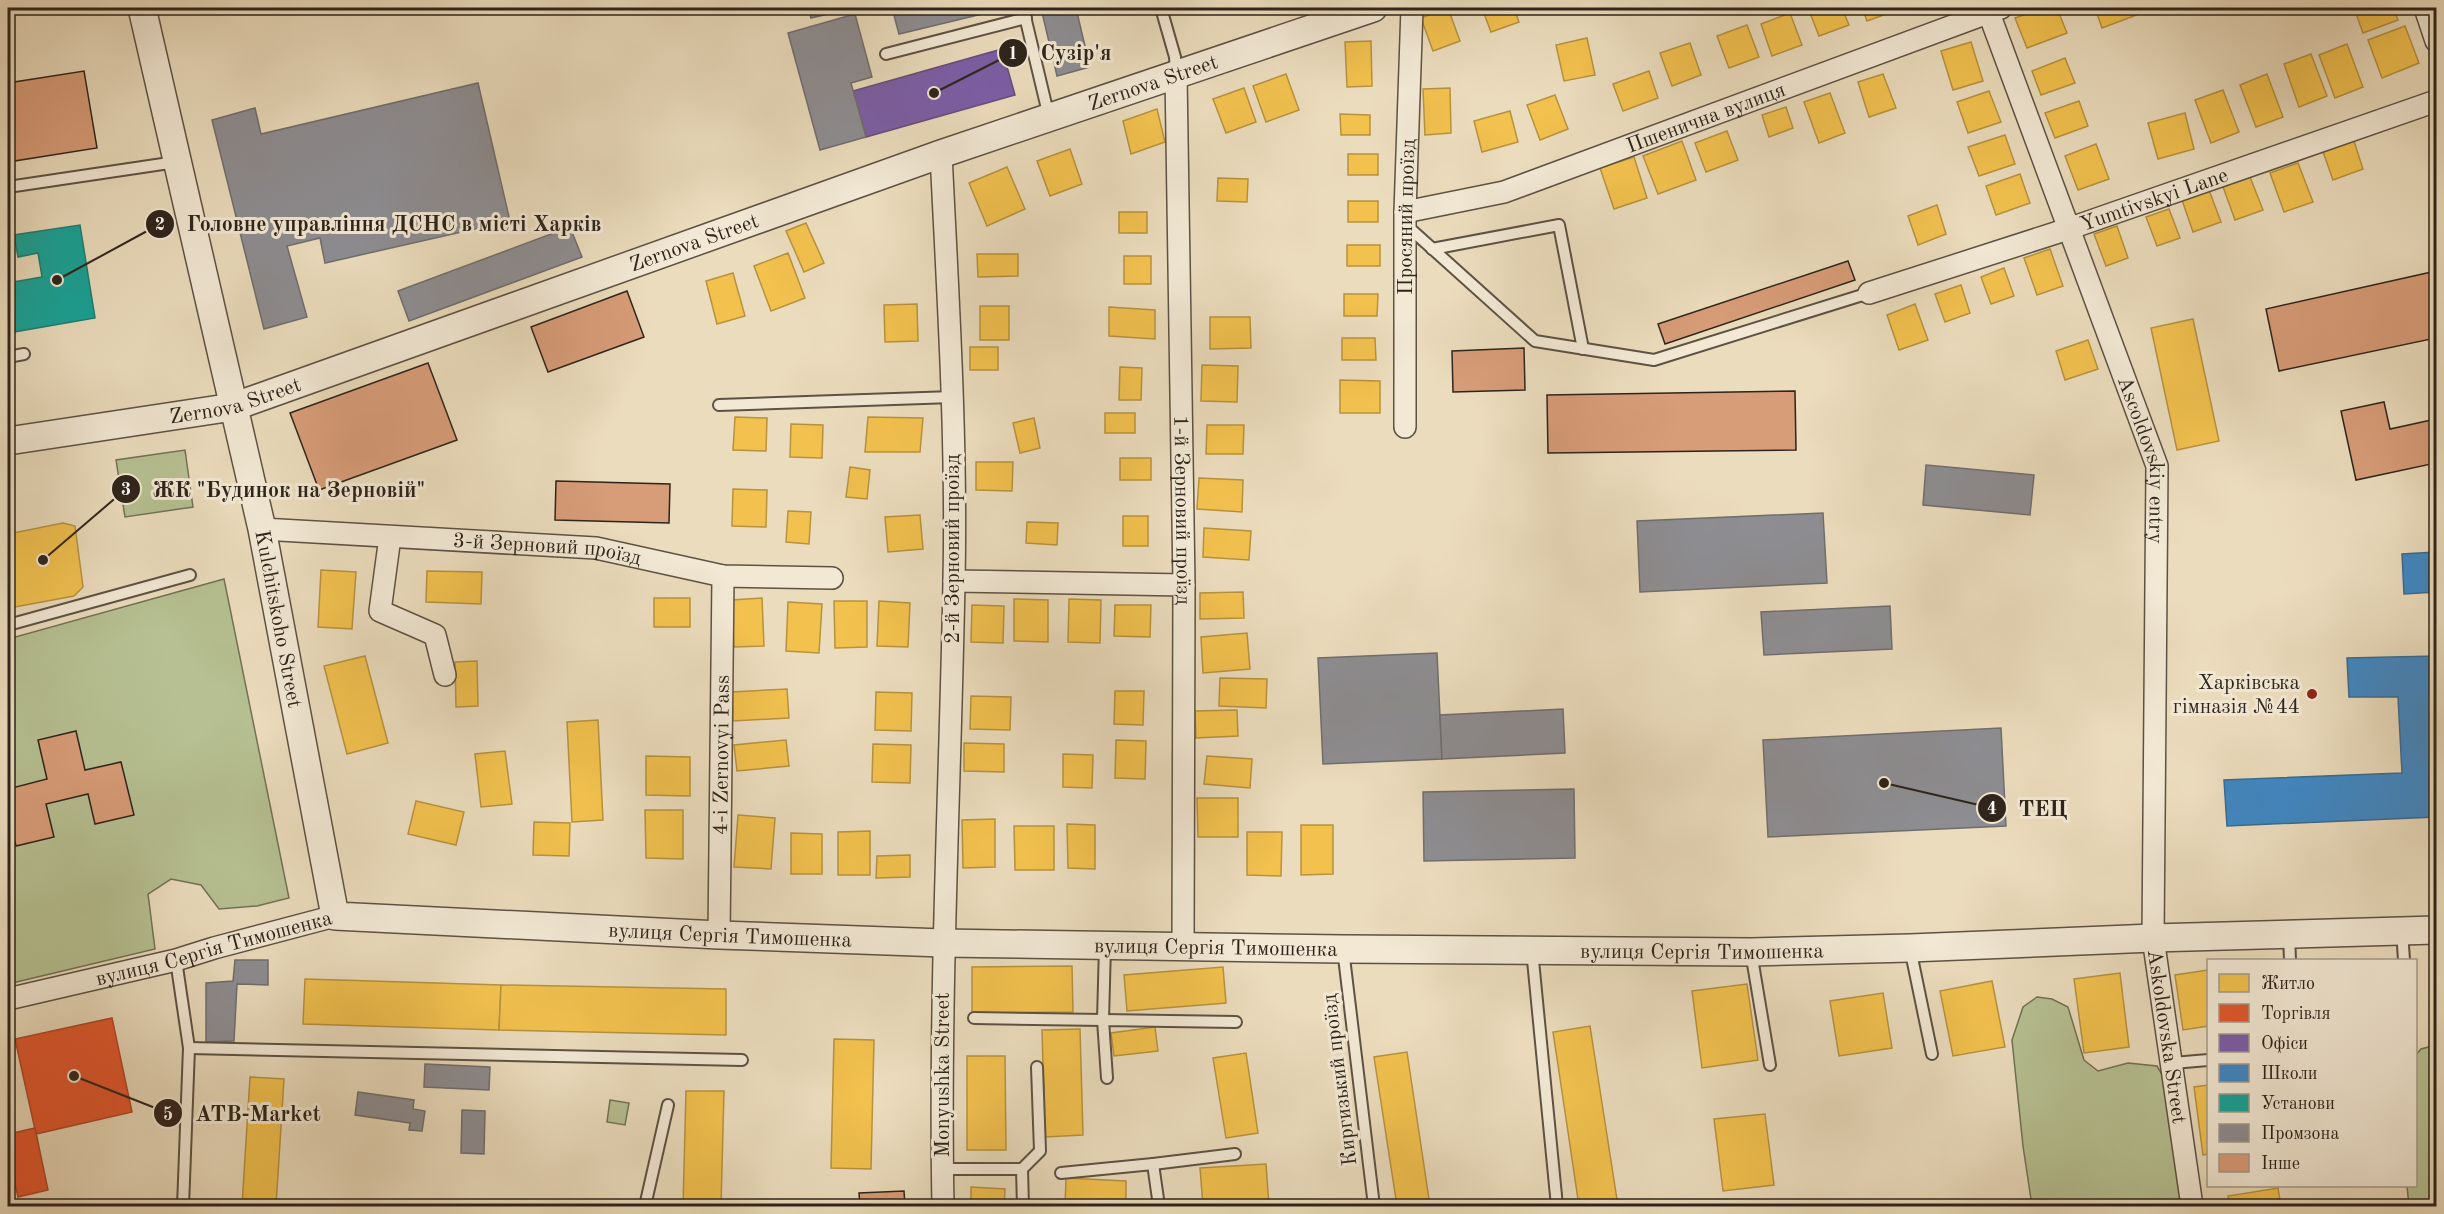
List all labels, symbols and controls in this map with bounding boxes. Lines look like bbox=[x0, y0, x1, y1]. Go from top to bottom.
callout: Сузір'я bbox=[998, 33, 1123, 73]
text: Сузір'я bbox=[1040, 43, 1112, 65]
text: 1 bbox=[1008, 45, 1018, 63]
street label: Zernova Street bbox=[1086, 52, 1221, 115]
street label: Пшенична вулиця bbox=[1624, 80, 1789, 158]
street label: Просяний проїзд bbox=[1396, 138, 1420, 295]
street label: Yumtivskyi Lane bbox=[2078, 165, 2231, 236]
callout: Головне управління ДСНС в місті Харків bbox=[145, 204, 614, 244]
street label: Zernova Street bbox=[627, 211, 762, 276]
text: Головне управління ДСНС в місті Харків bbox=[187, 214, 602, 236]
text: 2 bbox=[155, 216, 165, 234]
street label: Ascoldovskiy entry bbox=[2113, 374, 2166, 544]
street label: Zernova Street bbox=[168, 375, 304, 428]
street label: 1-й Зерновий проїзд bbox=[1169, 415, 1193, 605]
street label: 2-й Зерновий проїзд bbox=[943, 454, 964, 644]
callout: ЖК "Будинок на Зерновій" bbox=[111, 469, 438, 509]
text: ЖК "Будинок на Зерновій" bbox=[153, 480, 425, 502]
text: 3 bbox=[121, 481, 131, 499]
street label: Kulchitskoho Street bbox=[250, 528, 304, 710]
street label: 3-й Зерновий проїзд bbox=[452, 531, 644, 570]
place label: Харківська гімназія №44 bbox=[2173, 673, 2300, 718]
street label: 4-i Zernovyi Pass bbox=[711, 675, 734, 835]
marker: Харківська гімназія №44 bbox=[2305, 687, 2319, 701]
callout: ТЕЦ bbox=[1977, 788, 2080, 828]
text: ТЕЦ bbox=[2018, 799, 2068, 821]
text: 4 bbox=[1987, 800, 1997, 818]
street label: вулиця Сергія Тимошенка bbox=[94, 908, 334, 990]
street label: вулиця Сергія Тимошенка bbox=[608, 921, 852, 952]
street label: вулиця Сергія Тимошенка bbox=[1094, 936, 1338, 961]
street label: вулиця Сергія Тимошенка bbox=[1580, 941, 1824, 964]
street label: Askoldovska Street bbox=[2143, 948, 2189, 1125]
legend bbox=[2207, 959, 2417, 1187]
text: Житло bbox=[2261, 975, 2315, 993]
street label: Monyushka Street bbox=[933, 992, 954, 1158]
street label: Киргизький проїзд bbox=[1319, 992, 1361, 1167]
text: Торгівля bbox=[2261, 1005, 2331, 1023]
text: Офіси bbox=[2261, 1035, 2308, 1054]
text: Школи bbox=[2261, 1065, 2318, 1083]
callout: ATB-Market bbox=[153, 1093, 333, 1133]
text: Установи bbox=[2261, 1095, 2335, 1113]
text: ATB-Market bbox=[195, 1104, 321, 1126]
text: 5 bbox=[163, 1106, 173, 1124]
text: Промзона bbox=[2261, 1125, 2339, 1143]
text: Інше bbox=[2261, 1155, 2300, 1173]

